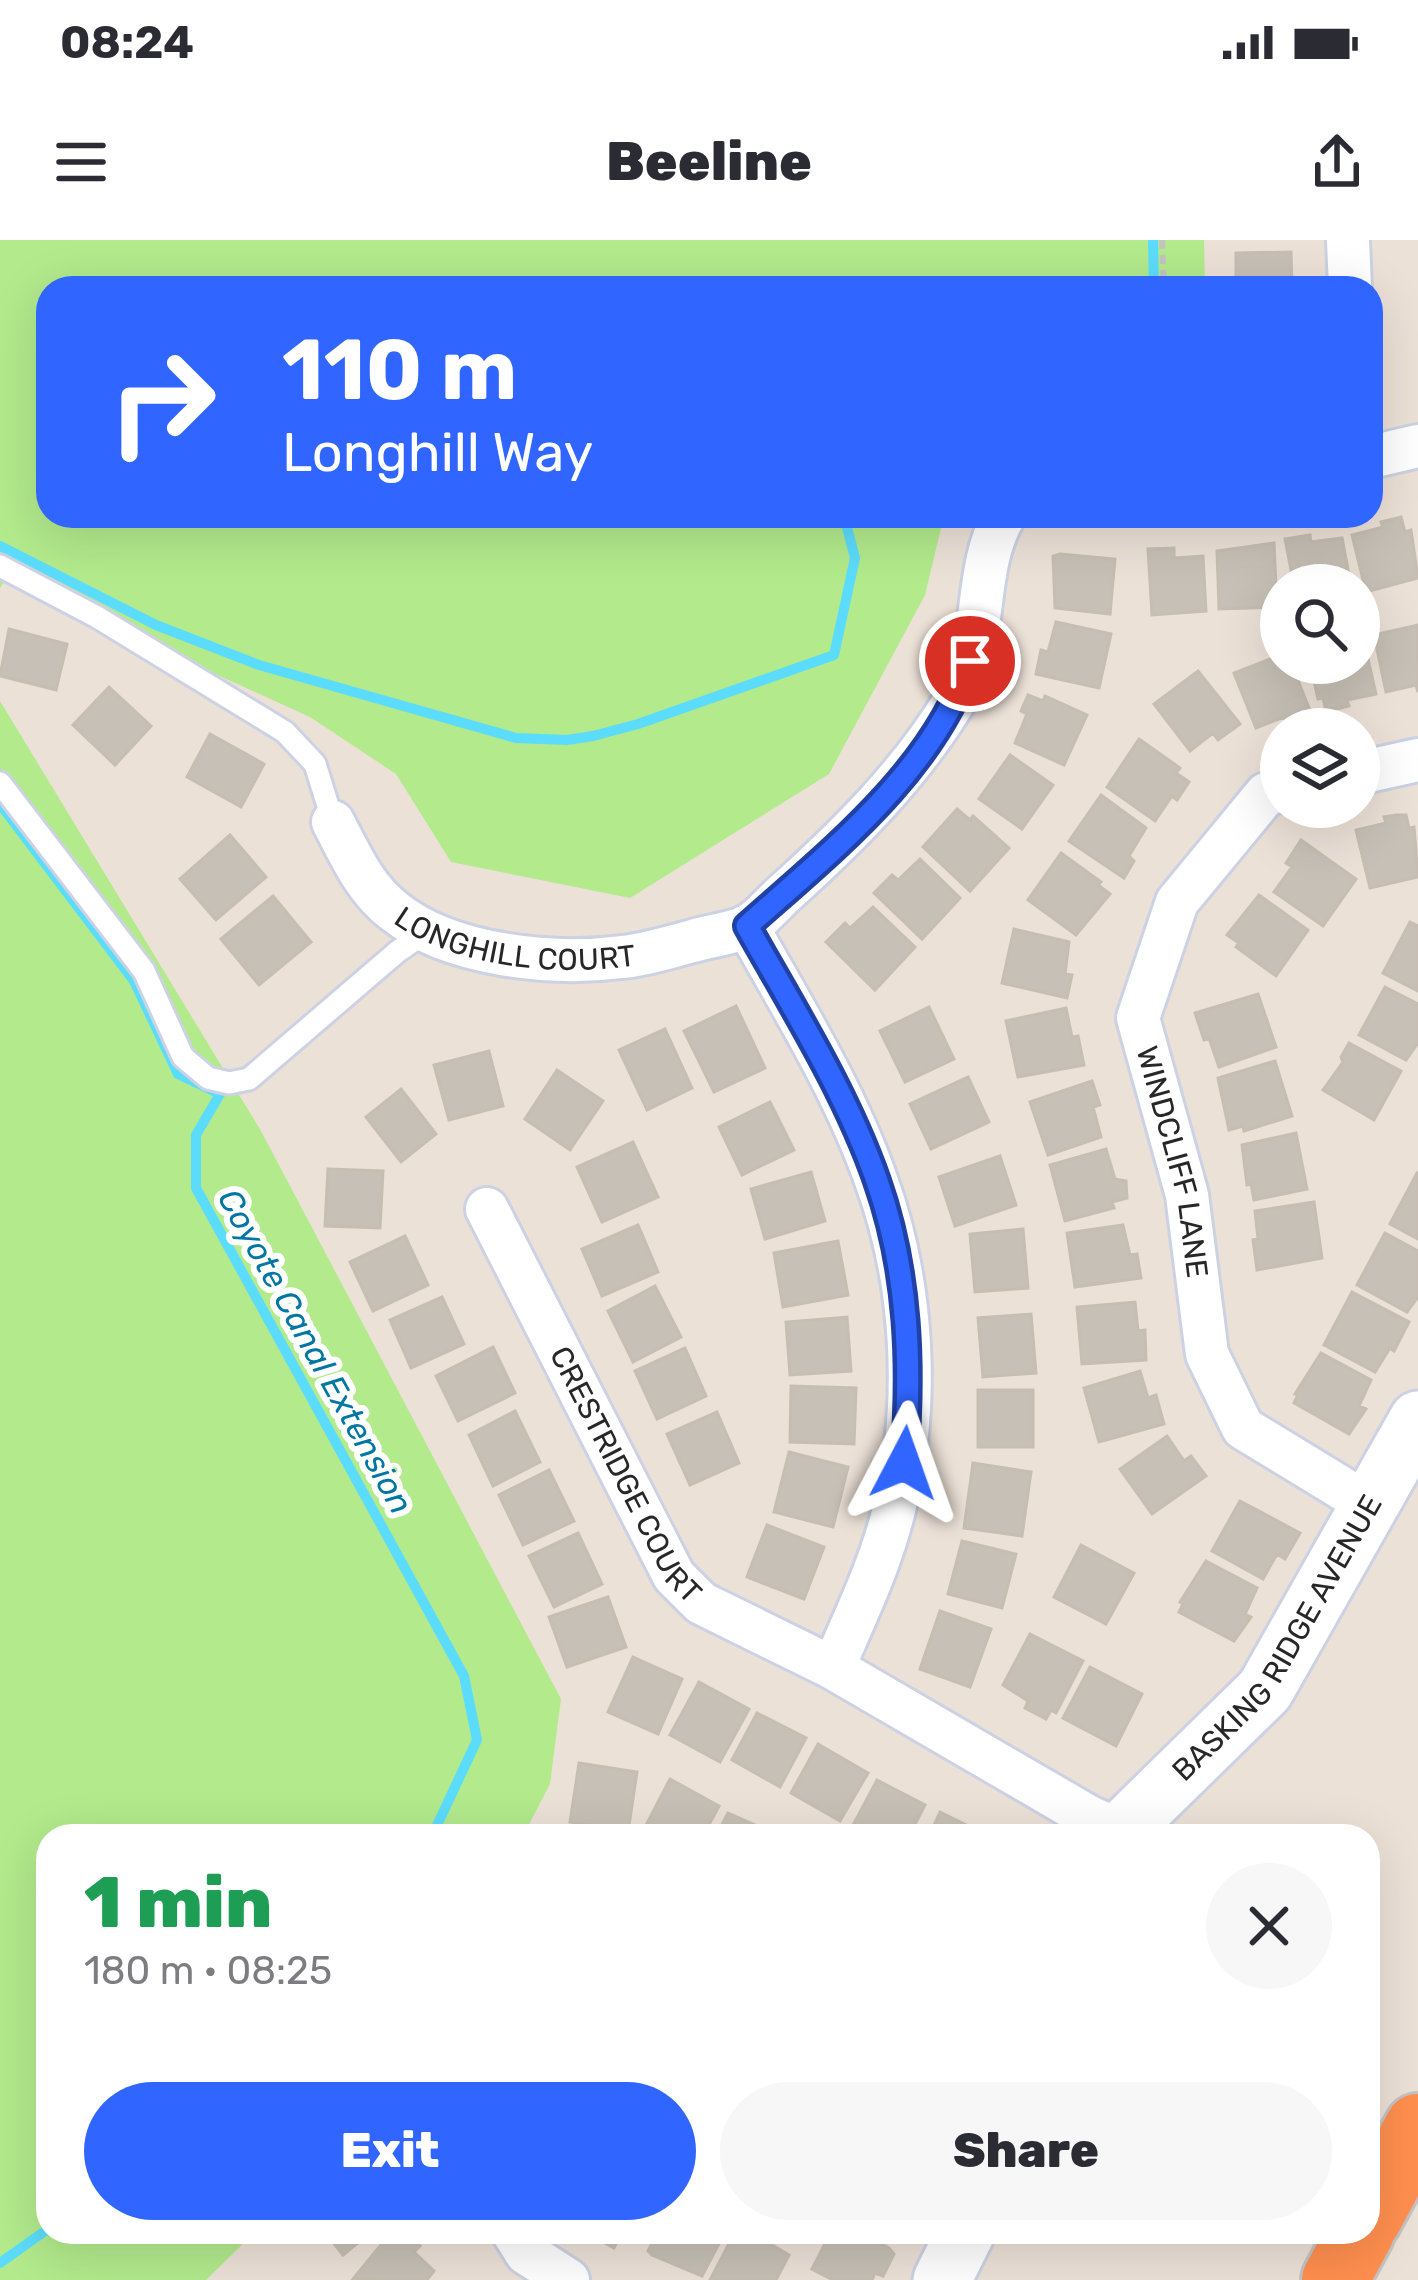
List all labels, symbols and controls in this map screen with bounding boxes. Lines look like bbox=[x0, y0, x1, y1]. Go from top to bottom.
text: 08:24 bbox=[60, 16, 194, 69]
icon: menu bbox=[48, 129, 114, 195]
icon: share bbox=[1304, 129, 1370, 195]
text: Beeline bbox=[606, 130, 812, 194]
text: 110 m bbox=[282, 320, 517, 420]
icon: right bbox=[84, 324, 240, 480]
text: Longhill Way bbox=[282, 421, 593, 485]
map controls bbox=[1260, 564, 1380, 828]
button: search bbox=[1260, 564, 1380, 684]
pin bbox=[919, 610, 1021, 712]
icon: arrive bbox=[937, 628, 1003, 694]
button: layers bbox=[1260, 708, 1380, 828]
street label: LONGHILL COURT bbox=[388, 899, 637, 978]
street label: WINDCLIFF LANE bbox=[1129, 1042, 1215, 1280]
water label: Coyote Canal Extension bbox=[210, 1182, 421, 1520]
street label: CRESTRIDGE COURT bbox=[542, 1341, 709, 1611]
position arrow bbox=[841, 1400, 967, 1526]
street label: BASKING RIDGE AVENUE bbox=[1165, 1489, 1390, 1788]
text: 1 min bbox=[84, 1860, 272, 1945]
button: close bbox=[1206, 1863, 1332, 1989]
text: 180 m · 08:25 bbox=[84, 1948, 332, 1994]
button: Exit bbox=[84, 2082, 696, 2220]
button: Share bbox=[720, 2082, 1332, 2220]

